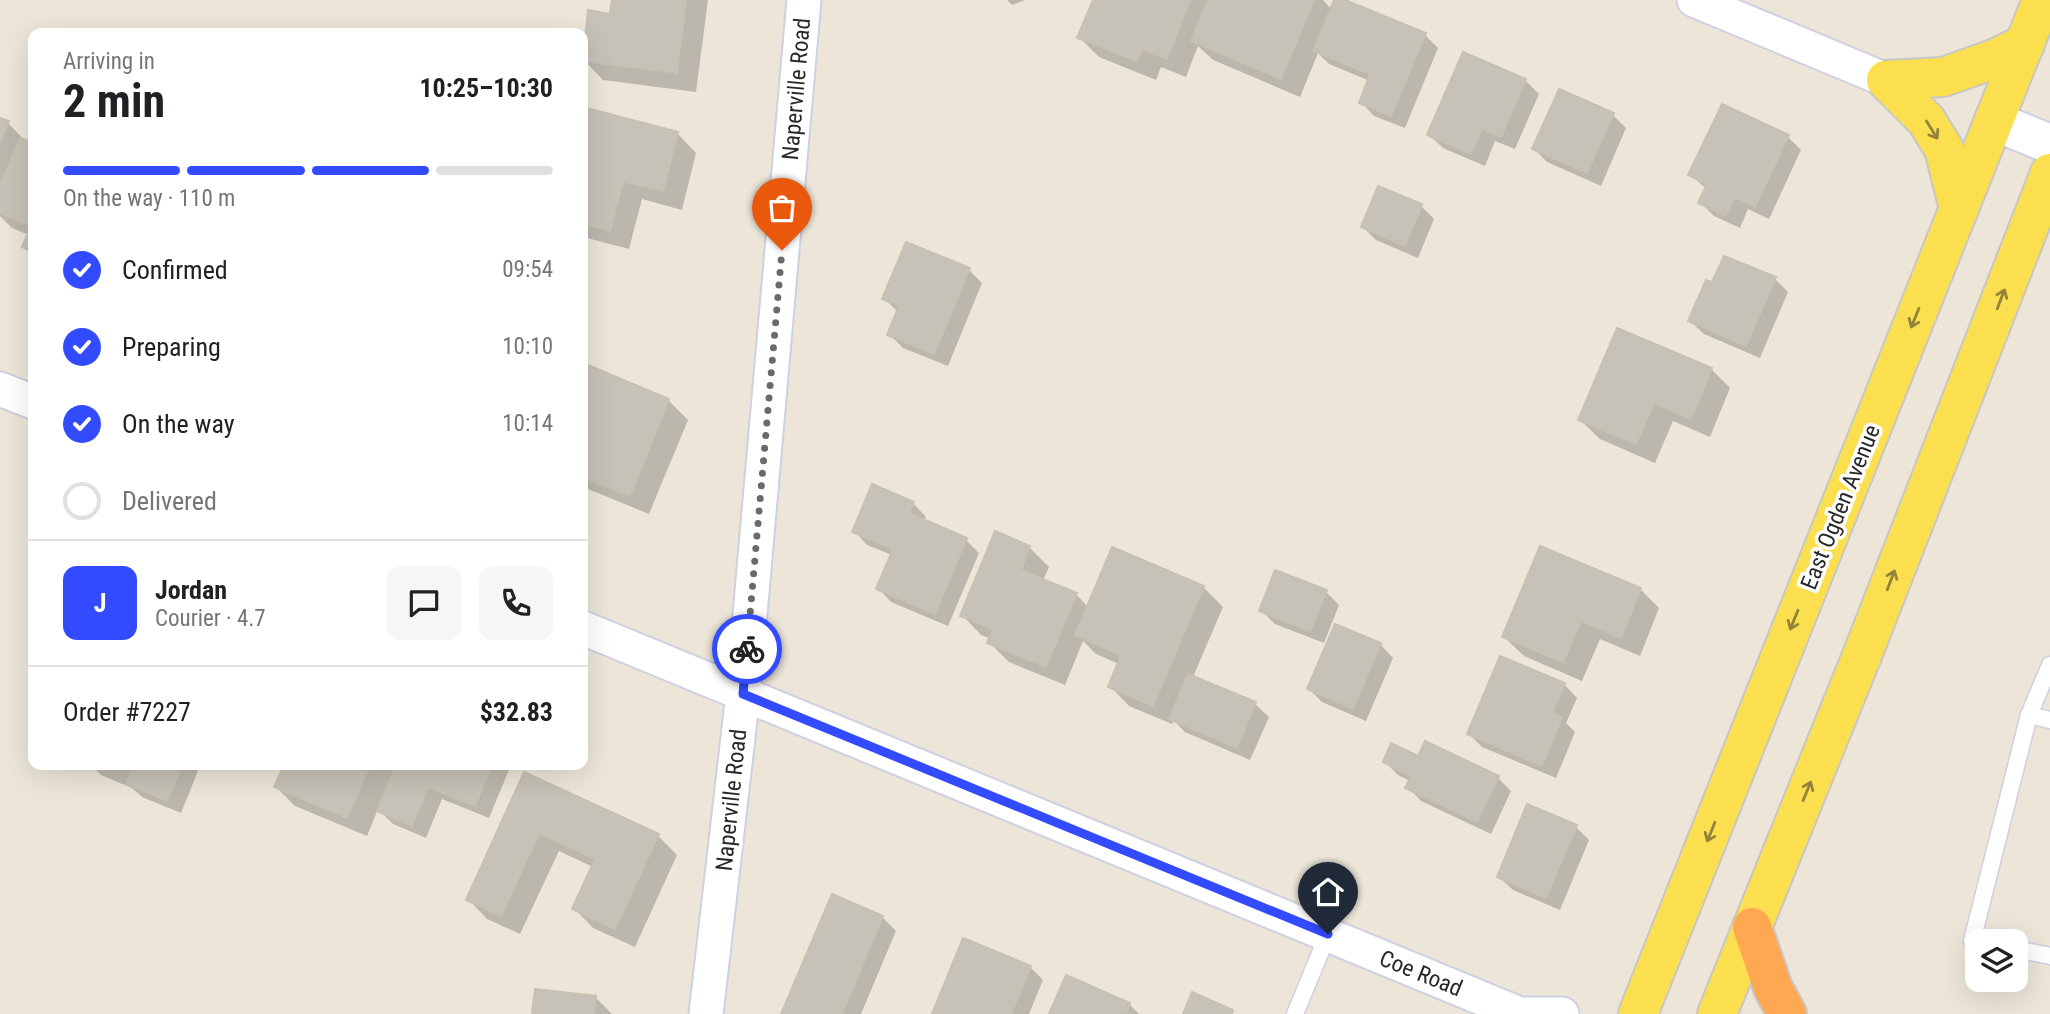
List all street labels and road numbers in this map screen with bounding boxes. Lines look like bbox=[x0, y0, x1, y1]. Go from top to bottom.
street label: Naperville Road bbox=[777, 17, 816, 161]
street label: East Ogden Avenue bbox=[1795, 421, 1886, 593]
street label: Naperville Road bbox=[711, 728, 752, 872]
street label: Coe Road bbox=[1376, 945, 1466, 1002]

